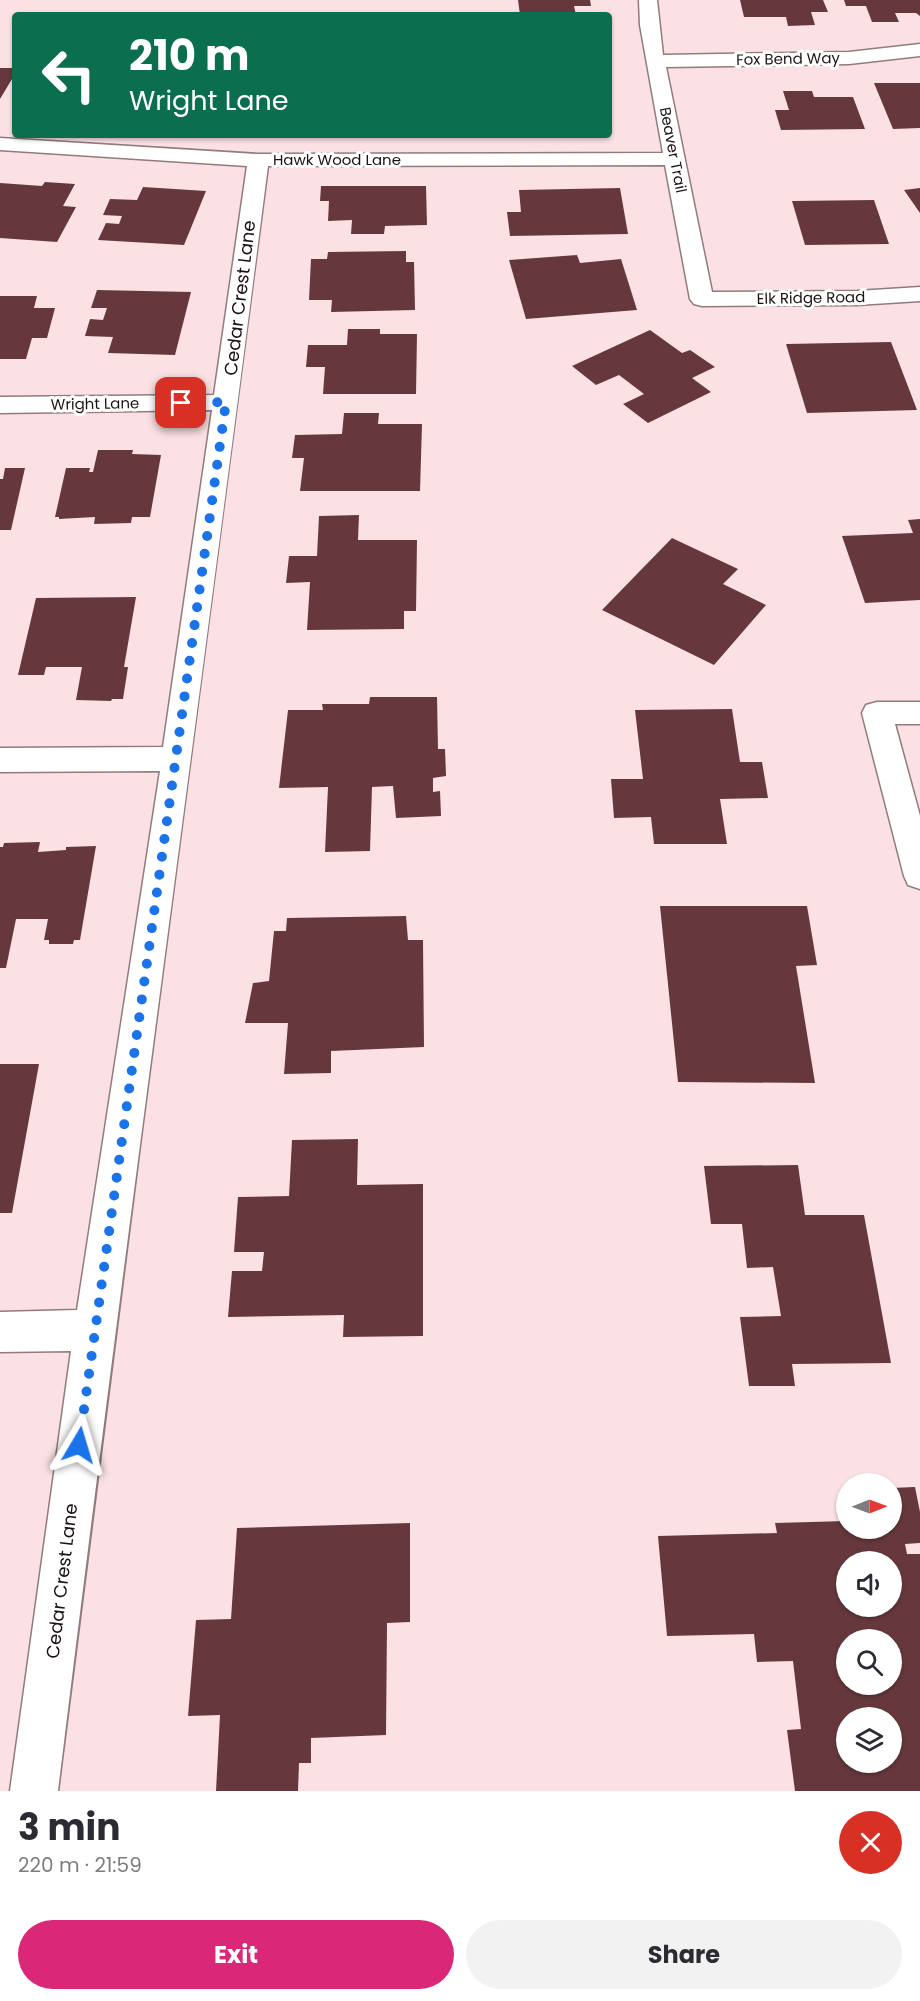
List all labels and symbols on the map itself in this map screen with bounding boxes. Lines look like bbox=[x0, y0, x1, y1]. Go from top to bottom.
street label: Fox Bend Way bbox=[736, 47, 841, 70]
street label: Beaver Trail bbox=[655, 105, 692, 195]
street label: Hawk Wood Lane bbox=[273, 149, 401, 170]
street label: Cedar Crest Lane bbox=[218, 219, 261, 377]
street label: Elk Ridge Road bbox=[757, 286, 865, 309]
pin bbox=[155, 377, 206, 428]
street label: Wright Lane bbox=[50, 392, 139, 415]
position arrow bbox=[47, 1413, 111, 1477]
north arrow bbox=[836, 1473, 902, 1539]
street label: Cedar Crest Lane bbox=[40, 1502, 83, 1660]

